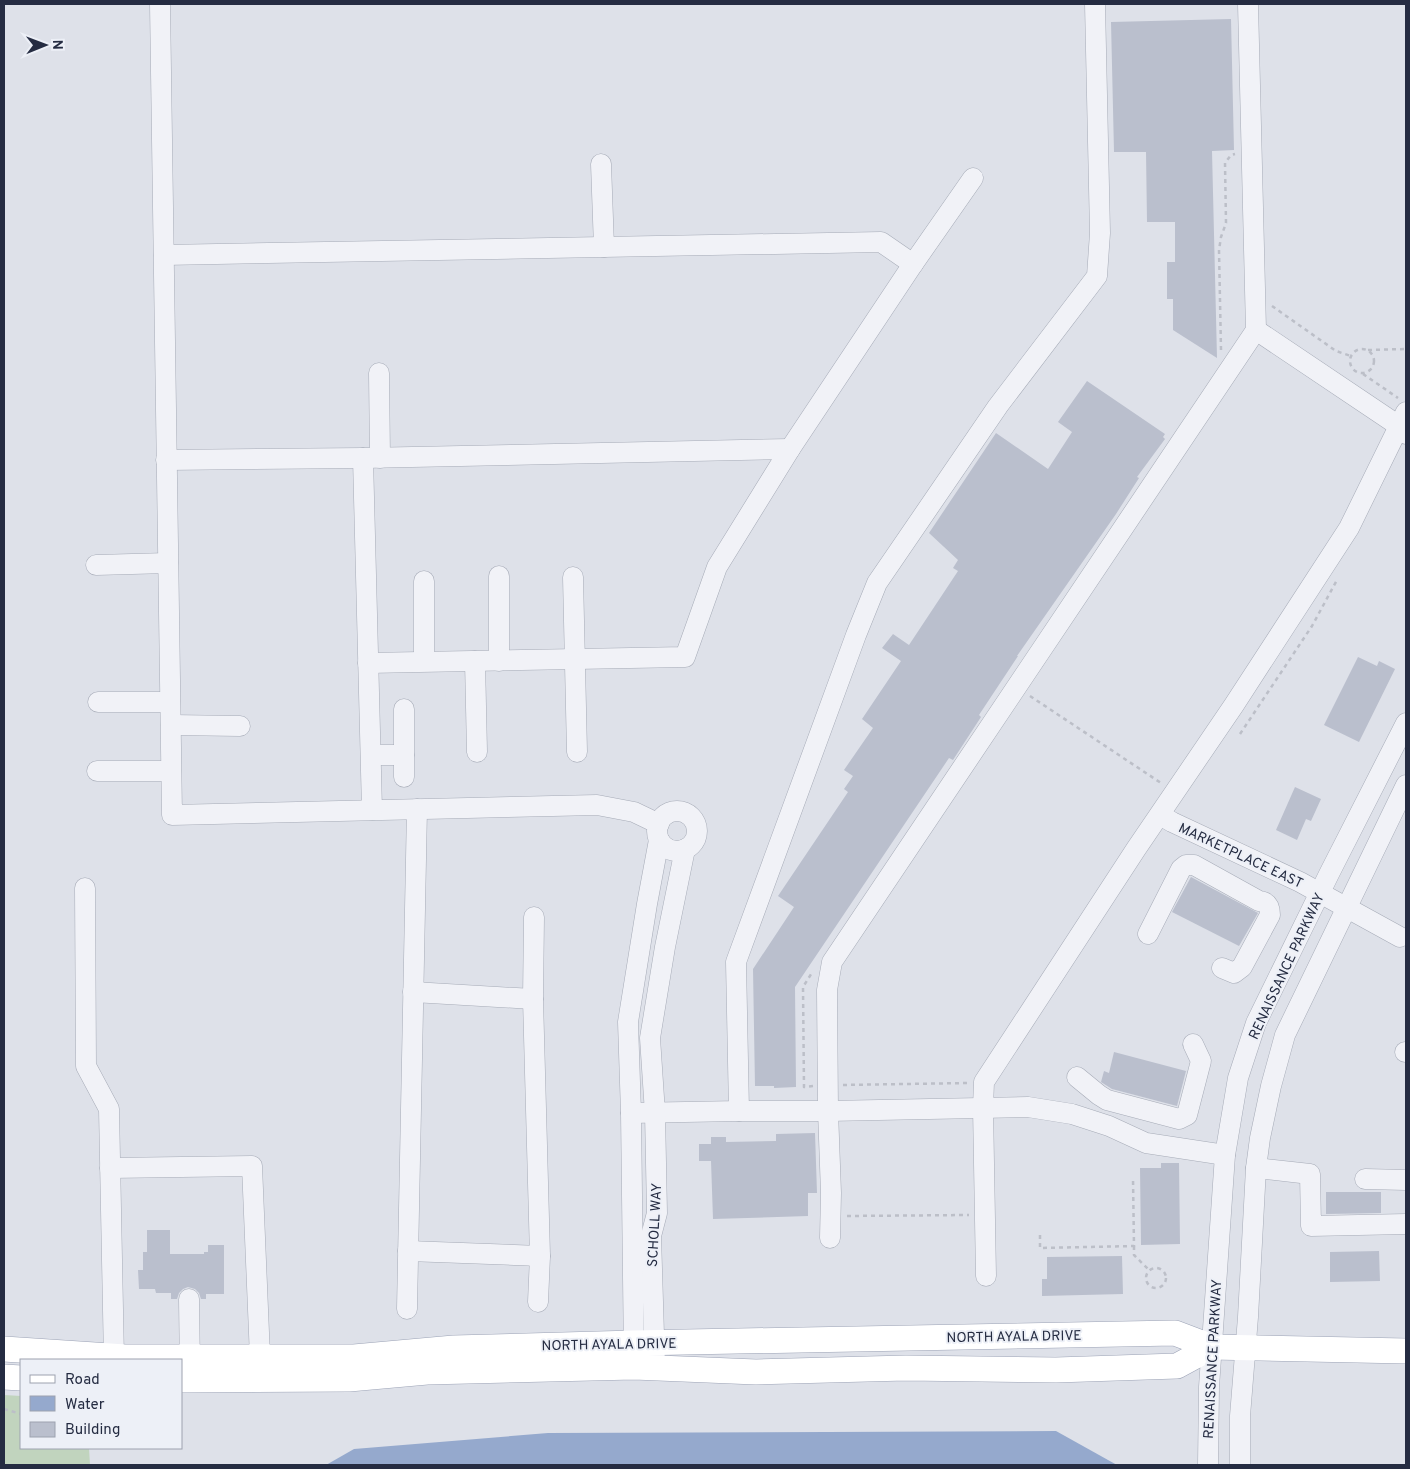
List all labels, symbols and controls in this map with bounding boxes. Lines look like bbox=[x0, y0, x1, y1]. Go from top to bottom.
north arrow bbox=[20, 20, 70, 70]
text: N bbox=[48, 40, 65, 50]
street label: MARKETPLACE EAST bbox=[1175, 820, 1305, 893]
street label: RENAISSANCE PARKWAY bbox=[1246, 891, 1329, 1043]
street label: SCHOLL WAY bbox=[645, 1183, 666, 1267]
street label: RENAISSANCE PARKWAY bbox=[1201, 1279, 1226, 1439]
street label: NORTH AYALA DRIVE bbox=[946, 1328, 1082, 1347]
street label: NORTH AYALA DRIVE bbox=[541, 1336, 677, 1355]
legend bbox=[20, 1359, 182, 1449]
text: Road bbox=[65, 1371, 100, 1390]
text: Water bbox=[65, 1396, 105, 1415]
text: Building bbox=[65, 1421, 120, 1440]

